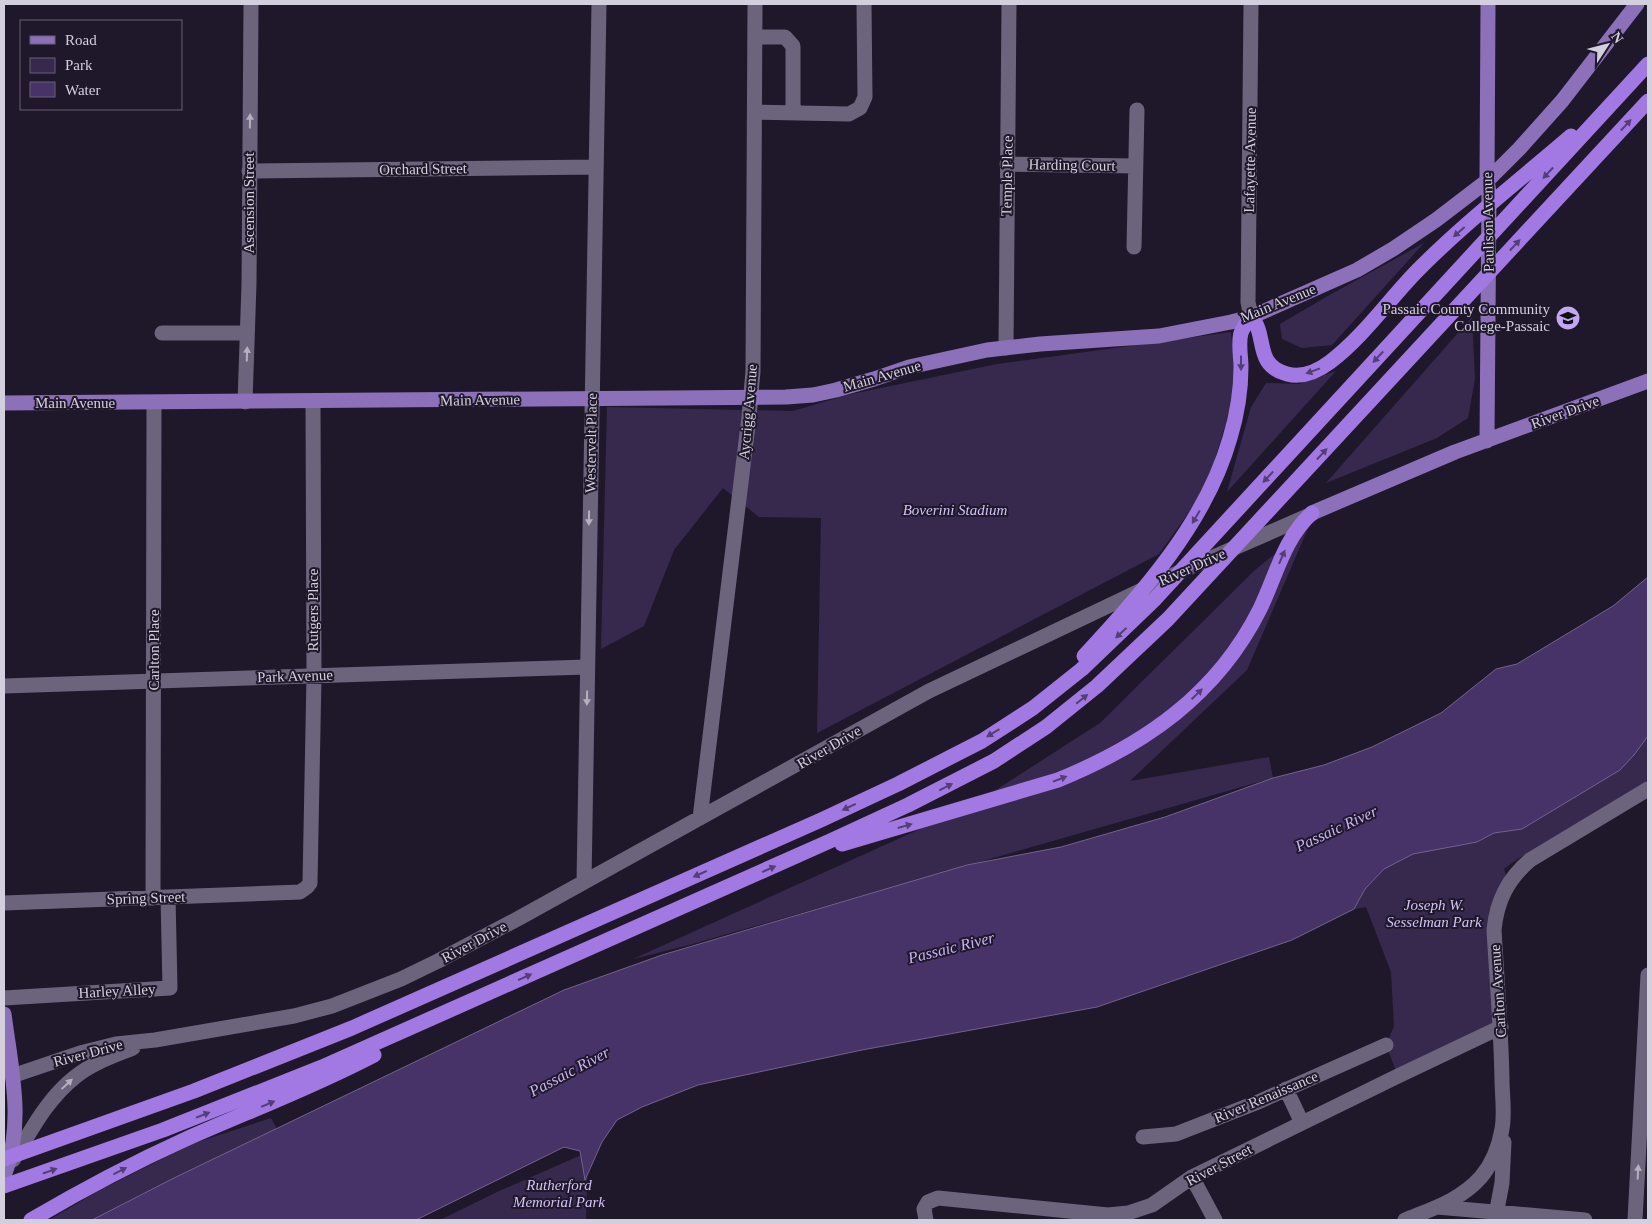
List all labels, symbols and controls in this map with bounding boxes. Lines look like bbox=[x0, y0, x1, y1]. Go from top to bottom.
legend bbox=[20, 20, 182, 110]
north arrow bbox=[1582, 20, 1632, 70]
text: N bbox=[1608, 29, 1626, 46]
text: Road bbox=[65, 32, 97, 48]
text: Park bbox=[65, 57, 93, 73]
text: Water bbox=[65, 82, 100, 98]
street label: Lafayette Avenue bbox=[1241, 107, 1259, 213]
one-way arrow bbox=[246, 113, 254, 129]
one-way arrow bbox=[1620, 120, 1632, 132]
street label: Temple Place bbox=[998, 135, 1016, 217]
street label: Ascension Street bbox=[241, 152, 257, 254]
street label: Harding Court bbox=[1028, 156, 1116, 174]
street label: Orchard Street bbox=[379, 160, 468, 178]
one-way arrow bbox=[1542, 167, 1554, 179]
street label: Paulison Avenue bbox=[1479, 171, 1497, 272]
one-way arrow bbox=[1453, 226, 1465, 237]
one-way arrow bbox=[1509, 239, 1521, 251]
street label: Main Avenue bbox=[1238, 280, 1318, 325]
place label: Passaic County Community College-Passaic bbox=[1382, 301, 1550, 334]
school or university icon: Passaic County Community College-Passaic bbox=[1555, 305, 1581, 331]
one-way arrow bbox=[243, 345, 251, 361]
one-way arrow bbox=[1373, 351, 1384, 364]
one-way arrow bbox=[1237, 355, 1245, 371]
street label: Main Avenue bbox=[841, 357, 923, 395]
street label: Aycrigg Avenue bbox=[736, 363, 760, 461]
one-way arrow bbox=[1305, 367, 1320, 375]
street label: Main Avenue bbox=[440, 391, 521, 409]
street label: River Drive bbox=[1529, 392, 1602, 432]
street label: Westervelt Place bbox=[582, 393, 600, 493]
street label: Main Avenue bbox=[35, 395, 115, 411]
one-way arrow bbox=[1316, 449, 1328, 461]
one-way arrow bbox=[1263, 470, 1274, 483]
park label: Boverini Stadium bbox=[903, 502, 1007, 518]
one-way arrow bbox=[585, 510, 593, 526]
one-way arrow bbox=[1191, 510, 1200, 523]
street label: River Drive bbox=[1156, 545, 1228, 589]
one-way arrow bbox=[1279, 550, 1287, 565]
street label: Rutgers Place bbox=[305, 568, 321, 651]
street label: Carlton Place bbox=[146, 609, 162, 691]
one-way arrow bbox=[1115, 627, 1127, 639]
street label: Park Avenue bbox=[257, 667, 334, 685]
one-way arrow bbox=[1191, 688, 1203, 700]
one-way arrow bbox=[582, 690, 590, 706]
one-way arrow bbox=[1075, 694, 1088, 705]
street label: River Drive bbox=[794, 722, 864, 772]
one-way arrow bbox=[987, 729, 1000, 738]
one-way arrow bbox=[1053, 775, 1068, 783]
one-way arrow bbox=[939, 783, 953, 791]
water label: Passaic River bbox=[1292, 802, 1381, 855]
one-way arrow bbox=[842, 804, 856, 812]
one-way arrow bbox=[897, 821, 912, 829]
one-way arrow bbox=[762, 864, 776, 872]
one-way arrow bbox=[693, 870, 707, 878]
street label: Spring Street bbox=[106, 889, 186, 907]
park label: Joseph W. Sesselman Park bbox=[1386, 897, 1482, 930]
street label: River Drive bbox=[439, 918, 510, 966]
water label: Passaic River bbox=[905, 928, 997, 967]
street label: Carlton Avenue bbox=[1487, 943, 1509, 1038]
one-way arrow bbox=[518, 973, 532, 981]
street label: Harley Alley bbox=[78, 981, 156, 1001]
street label: River Drive bbox=[52, 1036, 125, 1070]
water label: Passaic River bbox=[525, 1043, 613, 1100]
street label: River Renaissance bbox=[1212, 1068, 1321, 1126]
one-way arrow bbox=[61, 1078, 73, 1090]
one-way arrow bbox=[261, 1100, 276, 1108]
one-way arrow bbox=[195, 1111, 210, 1118]
street label: River Street bbox=[1183, 1141, 1255, 1189]
one-way arrow bbox=[1634, 1163, 1642, 1179]
one-way arrow bbox=[43, 1167, 58, 1175]
one-way arrow bbox=[112, 1167, 127, 1175]
park label: Rutherford Memorial Park bbox=[512, 1177, 605, 1210]

